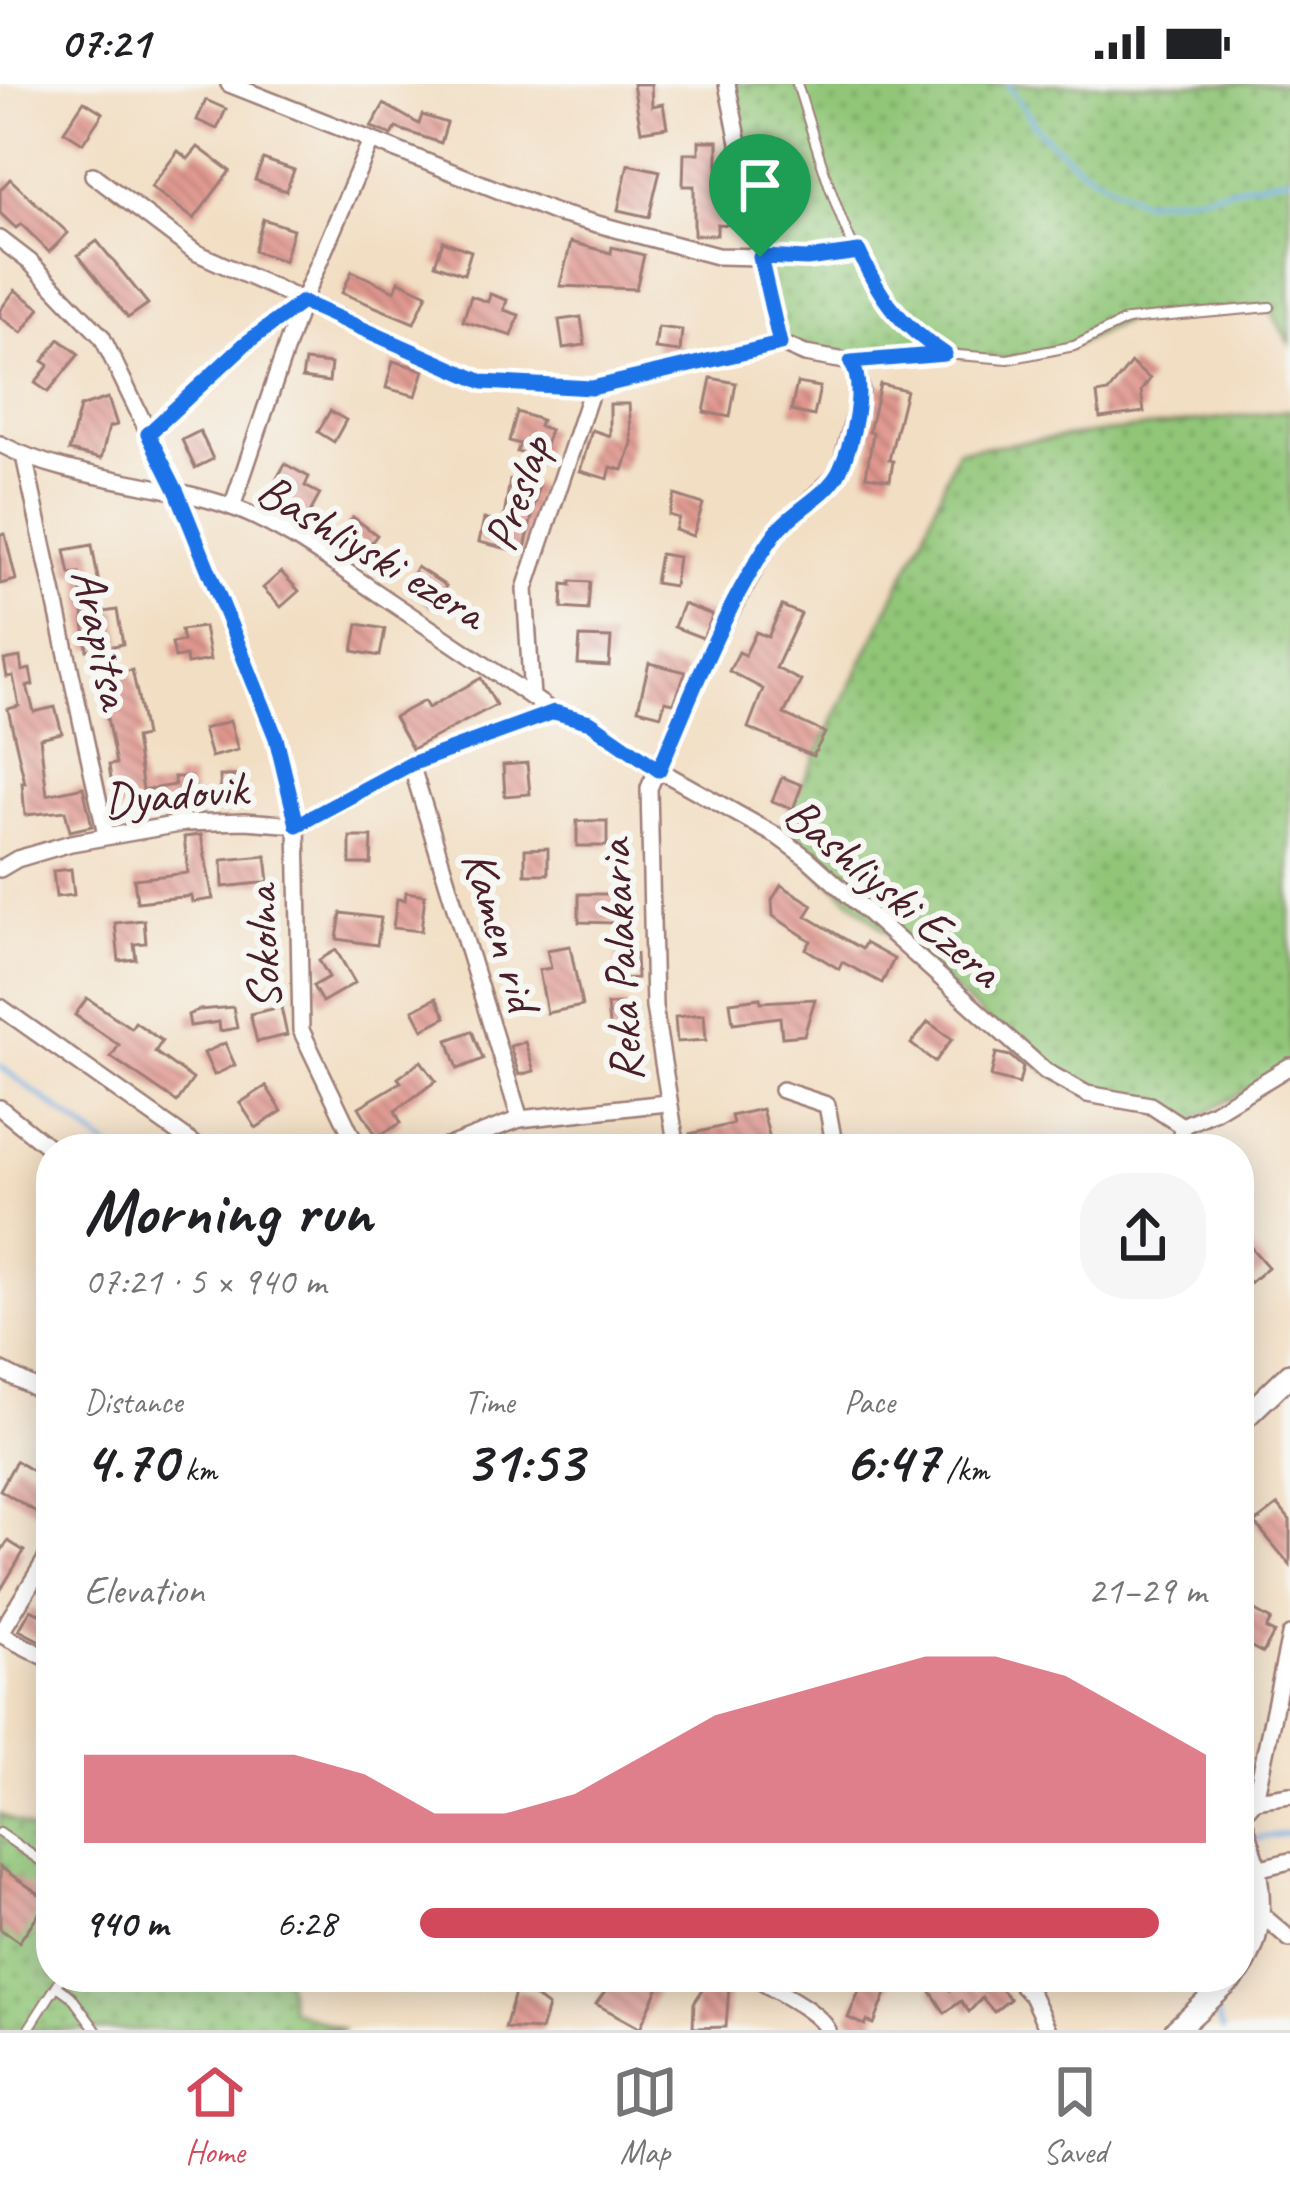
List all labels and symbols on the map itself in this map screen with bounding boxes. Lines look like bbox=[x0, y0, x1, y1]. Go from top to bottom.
pin bbox=[709, 134, 811, 257]
street label: Preslap bbox=[470, 426, 565, 558]
street label: Bashliyski ezera bbox=[247, 459, 500, 645]
street label: Arapitsa bbox=[58, 563, 147, 717]
street label: Dyadovik bbox=[101, 758, 253, 830]
street label: Bashliyski Ezera bbox=[772, 783, 1016, 1002]
street label: Reka Palakaria bbox=[584, 835, 656, 1084]
street label: Kamen rid bbox=[448, 843, 556, 1024]
street label: Sokolna bbox=[230, 881, 294, 1011]

